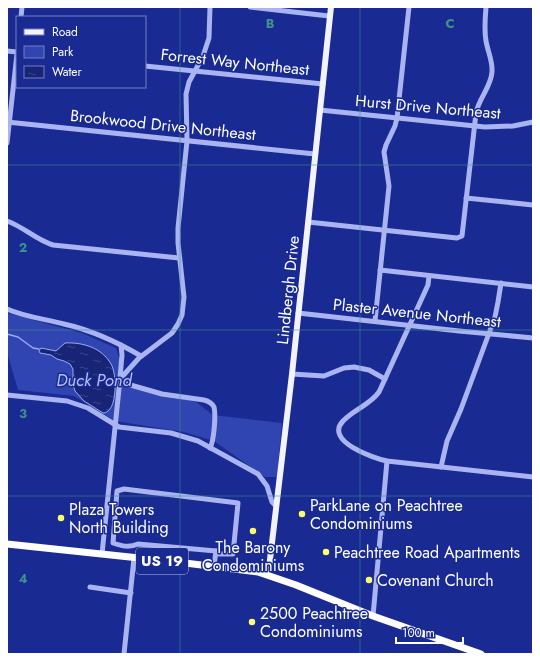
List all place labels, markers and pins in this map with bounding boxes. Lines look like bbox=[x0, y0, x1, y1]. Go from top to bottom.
place label: ParkLane on Peachtree Condominiums bbox=[310, 494, 463, 535]
place label: Plaza Towers North Building bbox=[69, 498, 169, 539]
marker: ParkLane on Peachtree Condominiums bbox=[297, 509, 307, 519]
marker: Plaza Towers North Building bbox=[56, 513, 66, 523]
marker: The Barony Condominiums bbox=[248, 526, 258, 536]
place label: The Barony Condominiums bbox=[202, 536, 304, 577]
place label: Peachtree Road Apartments bbox=[334, 541, 520, 564]
marker: Peachtree Road Apartments bbox=[321, 547, 331, 557]
place label: Covenant Church bbox=[377, 569, 494, 592]
marker: Covenant Church bbox=[364, 575, 374, 585]
place label: 2500 Peachtree Condominiums bbox=[260, 602, 368, 643]
marker: 2500 Peachtree Condominiums bbox=[247, 617, 257, 627]

